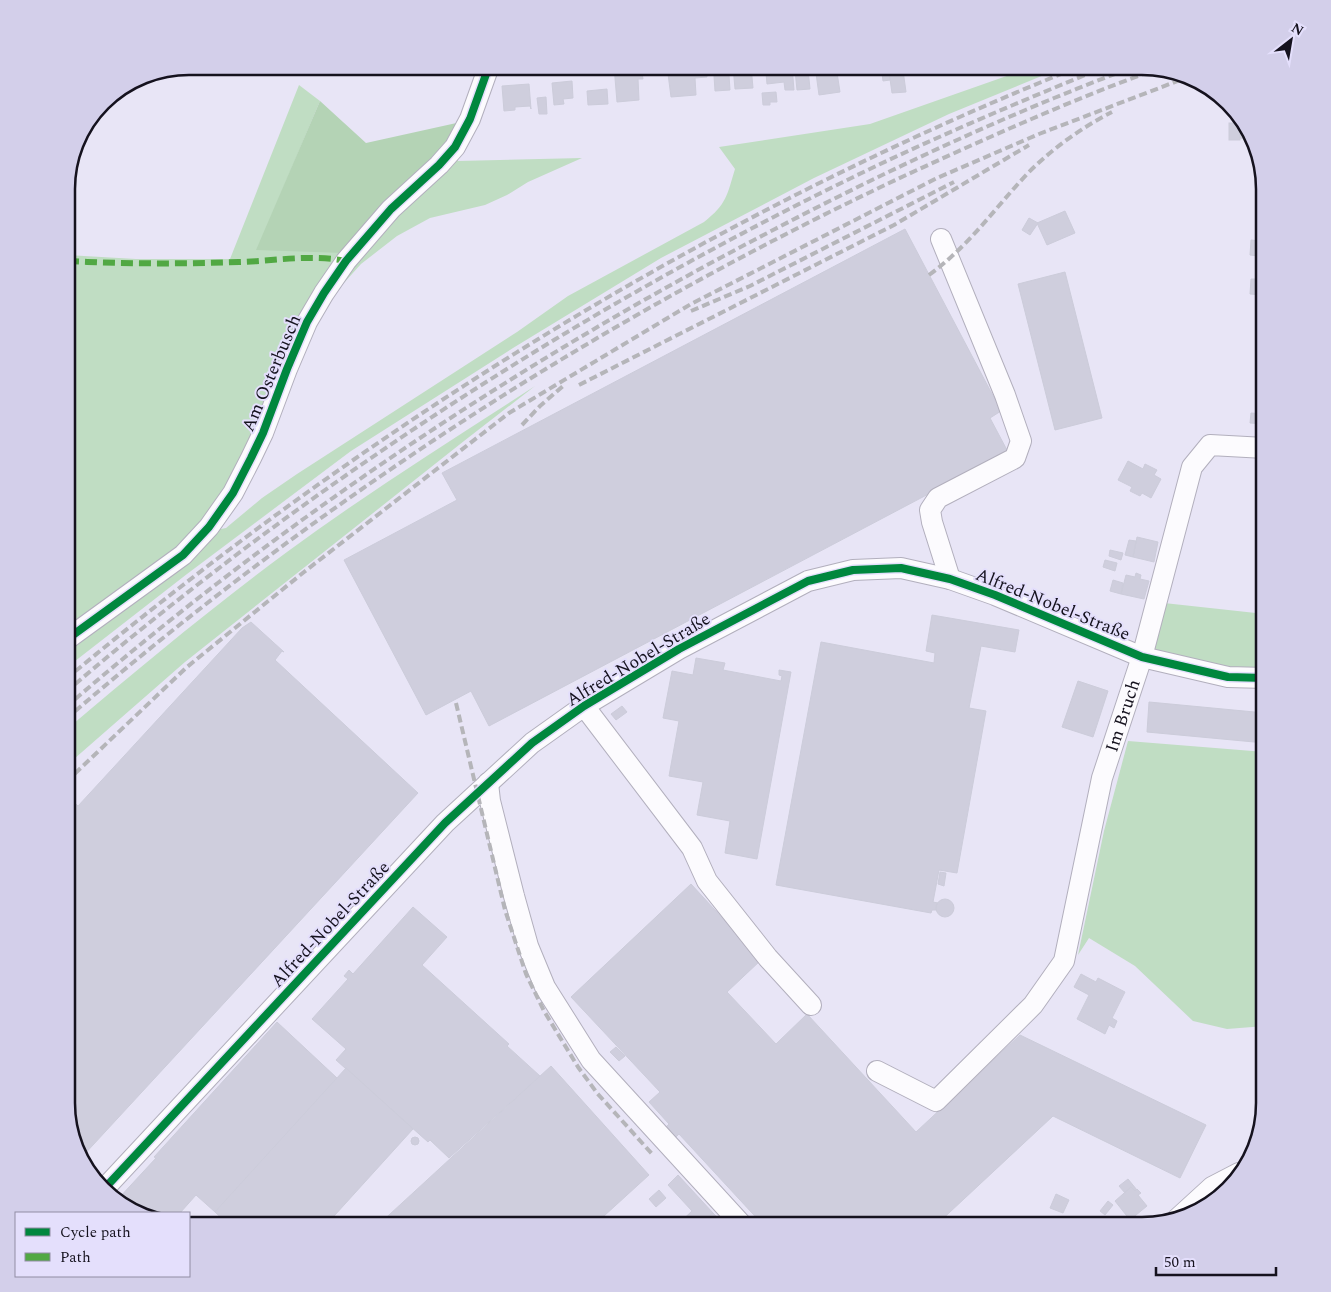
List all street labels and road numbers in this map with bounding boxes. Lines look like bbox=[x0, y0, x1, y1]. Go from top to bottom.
street label: Am Osterbusch bbox=[235, 310, 308, 436]
street label: Alfred-Nobel-Straße bbox=[972, 561, 1134, 648]
street label: Alfred-Nobel-Straße bbox=[561, 606, 716, 713]
street label: Im Bruch bbox=[1098, 676, 1148, 756]
street label: Alfred-Nobel-Straße bbox=[264, 855, 396, 994]

